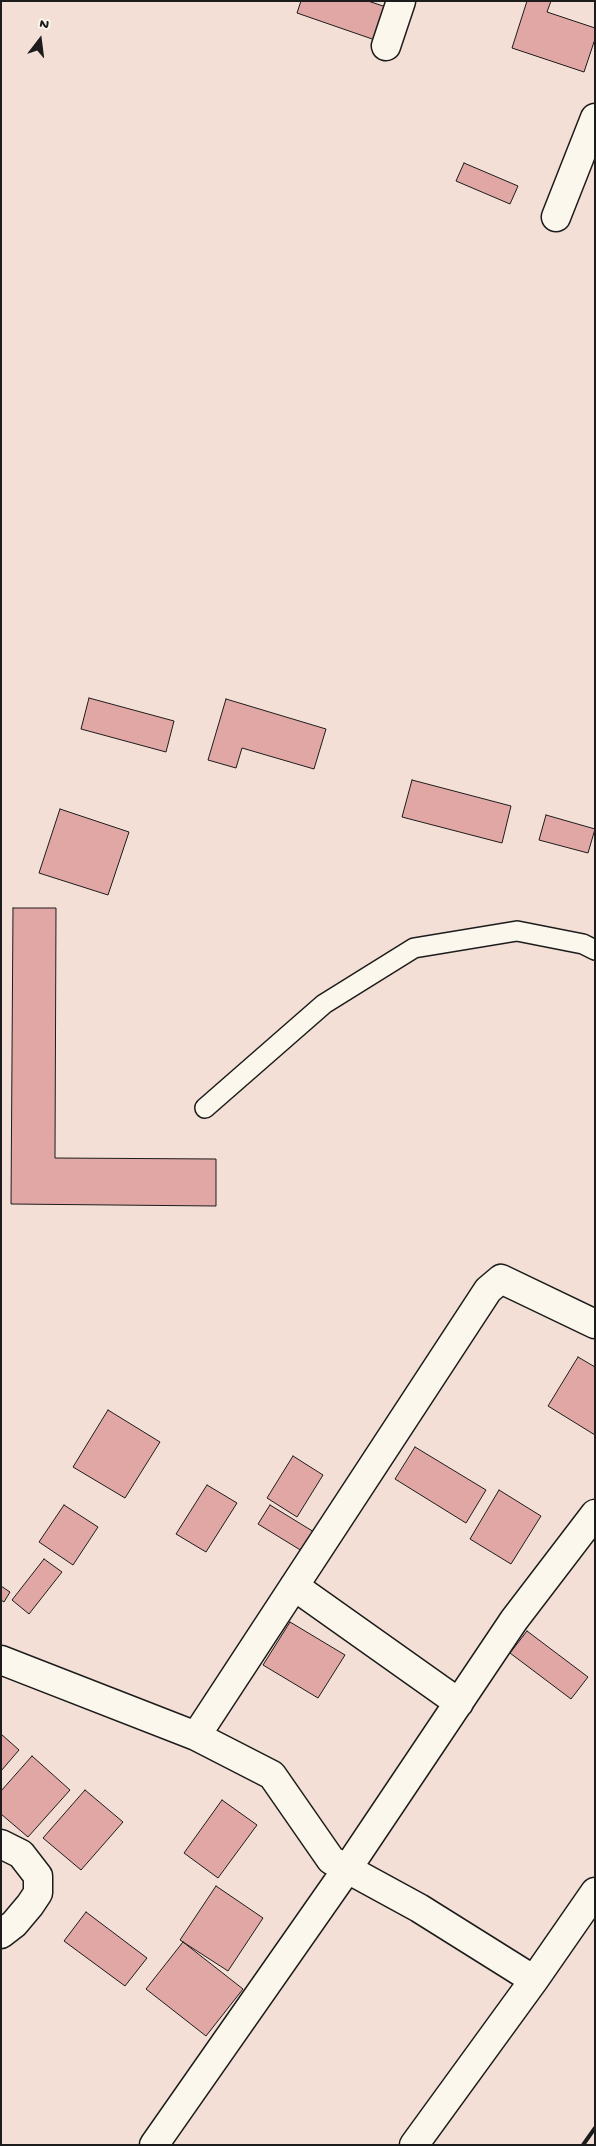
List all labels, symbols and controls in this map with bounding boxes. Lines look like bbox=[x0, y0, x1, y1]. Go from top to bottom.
north arrow bbox=[15, 15, 65, 65]
text: N bbox=[37, 16, 51, 34]

